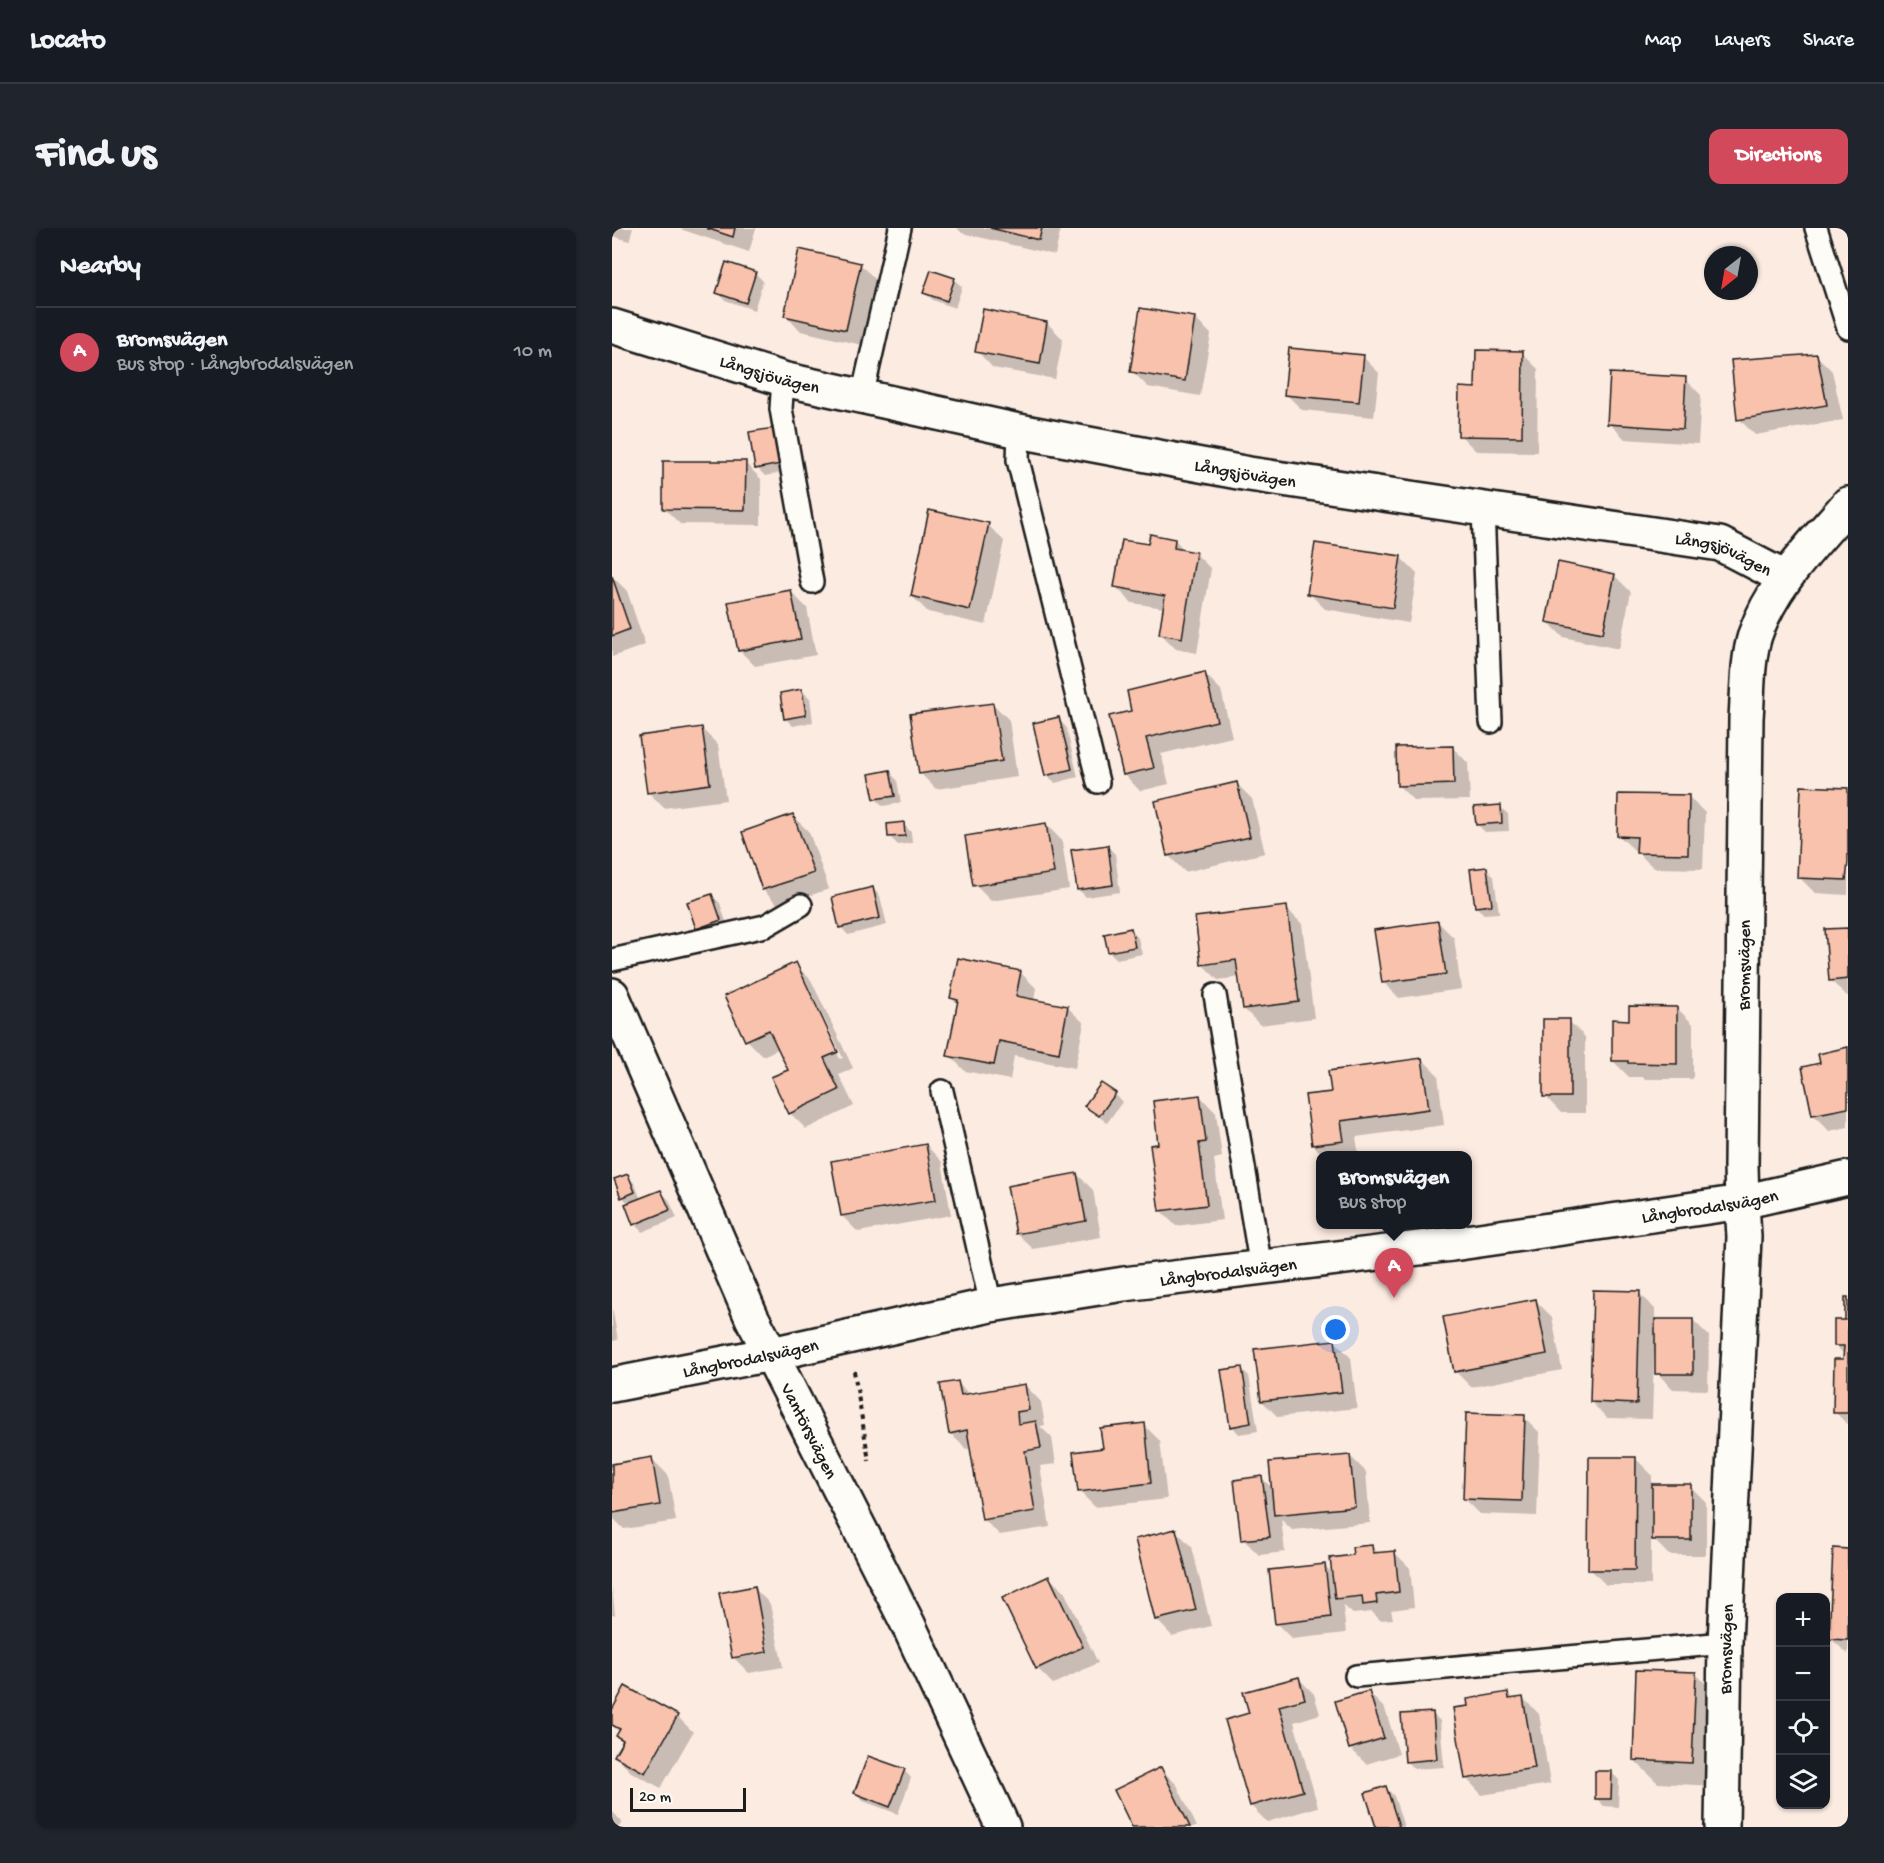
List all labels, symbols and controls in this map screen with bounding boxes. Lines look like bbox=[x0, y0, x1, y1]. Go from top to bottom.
text: Locato bbox=[30, 25, 106, 58]
text: Map bbox=[1645, 29, 1681, 54]
text: Layers bbox=[1714, 29, 1770, 54]
text: Share bbox=[1803, 29, 1854, 54]
button: Directions bbox=[1709, 129, 1848, 184]
text: Find us bbox=[36, 132, 156, 181]
north arrow bbox=[1704, 246, 1758, 300]
text: Nearby bbox=[60, 252, 141, 283]
text: Bromsvägen bbox=[117, 328, 227, 354]
text: A bbox=[74, 341, 85, 364]
text: 10 m bbox=[514, 341, 552, 364]
street label: Långsjövägen bbox=[717, 352, 822, 400]
text: Bus stop · Långbrodalsvägen bbox=[117, 354, 353, 377]
street label: Långsjövägen bbox=[1193, 456, 1298, 494]
street label: Långsjövägen bbox=[1673, 529, 1775, 582]
street label: Bromsvägen bbox=[1735, 919, 1757, 1011]
popup bbox=[1316, 1151, 1472, 1229]
text: Bromsvägen bbox=[1339, 1166, 1449, 1192]
street label: Långbrodalsvägen bbox=[1640, 1186, 1781, 1229]
text: Bus stop bbox=[1339, 1192, 1406, 1215]
pin: A bbox=[1374, 1248, 1414, 1298]
street label: Långbrodalsvägen bbox=[1159, 1255, 1299, 1293]
your location bbox=[1321, 1315, 1350, 1344]
street label: Långbrodalsvägen bbox=[681, 1336, 821, 1384]
street label: Vantörsvägen bbox=[774, 1380, 841, 1483]
map controls bbox=[1776, 1593, 1830, 1809]
button: + bbox=[1776, 1593, 1830, 1647]
street label: Bromsvägen bbox=[1716, 1603, 1740, 1695]
button: − bbox=[1776, 1647, 1830, 1701]
button: locate bbox=[1776, 1701, 1830, 1755]
button: layers bbox=[1776, 1755, 1830, 1809]
scale bar bbox=[630, 1785, 746, 1812]
text: 20 m bbox=[639, 1789, 671, 1808]

